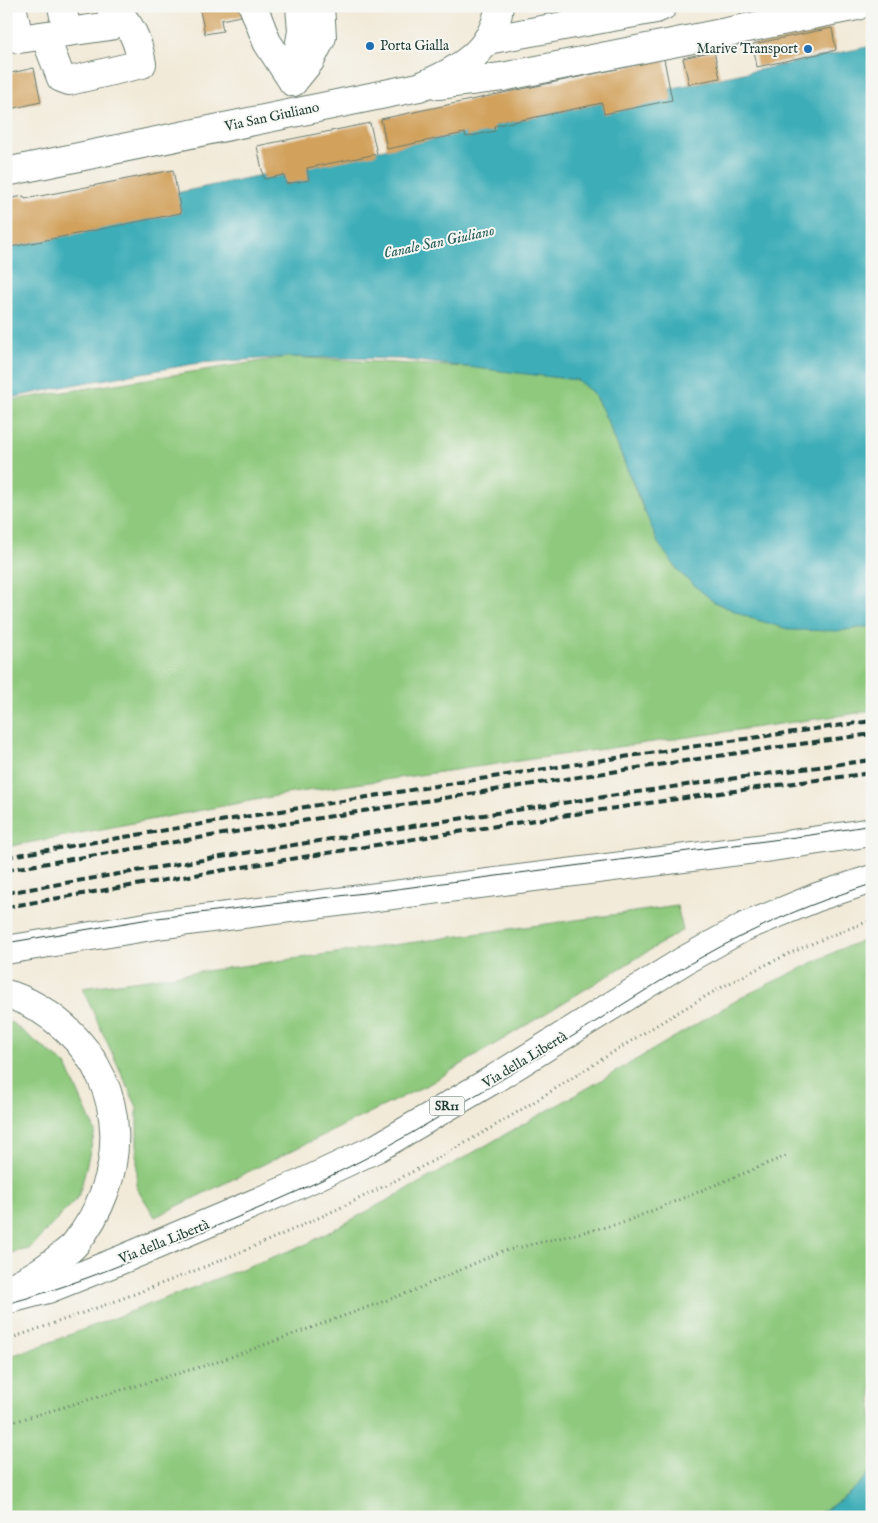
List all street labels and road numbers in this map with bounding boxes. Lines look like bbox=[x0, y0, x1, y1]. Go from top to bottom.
street label: Via San Giuliano bbox=[222, 98, 321, 136]
street label: Via della Libertà bbox=[478, 1027, 572, 1093]
road number: SR11 bbox=[430, 1096, 464, 1116]
street label: Via della Libertà bbox=[115, 1215, 213, 1269]

